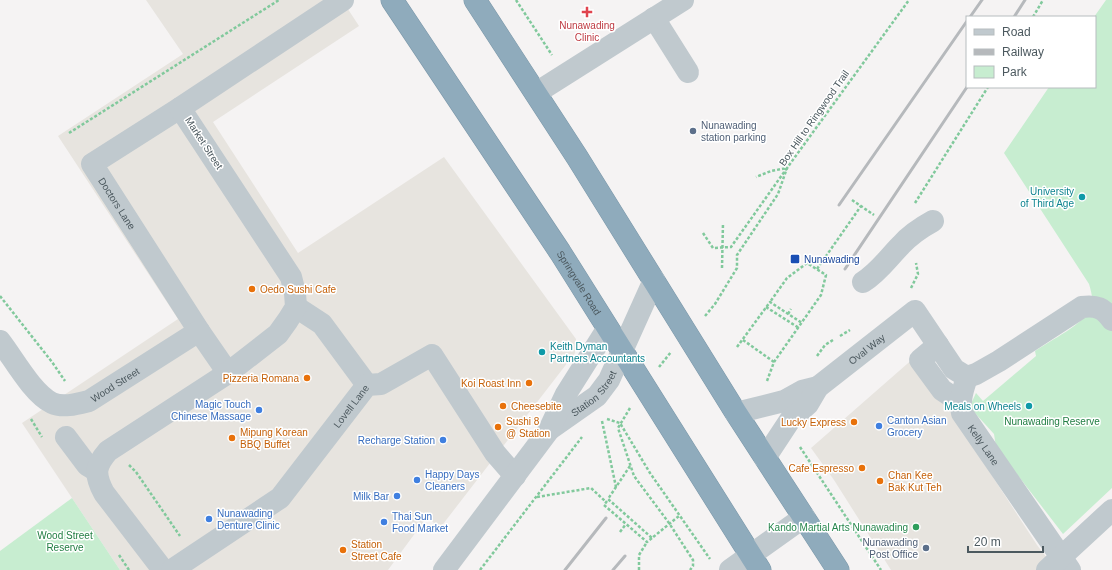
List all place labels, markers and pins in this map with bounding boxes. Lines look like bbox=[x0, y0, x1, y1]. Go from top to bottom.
marker: Nunawading Clinic bbox=[581, 6, 593, 18]
place label: Nunawading Clinic bbox=[559, 20, 615, 43]
place label: Nunawading station parking bbox=[701, 120, 766, 143]
marker: Nunawading station parking bbox=[688, 126, 698, 136]
place label: University of Third Age bbox=[1020, 186, 1074, 209]
marker: University of Third Age bbox=[1077, 192, 1087, 202]
marker: Nunawading bbox=[789, 253, 801, 265]
place label: Nunawading bbox=[804, 254, 860, 265]
marker: Oedo Sushi Cafe bbox=[247, 284, 257, 294]
place label: Oedo Sushi Cafe bbox=[260, 284, 337, 295]
place label: Keith Dyman Partners Accountants bbox=[550, 341, 645, 364]
marker: Keith Dyman Partners Accountants bbox=[537, 347, 547, 357]
place label: Pizzeria Romana bbox=[223, 373, 299, 384]
marker: Pizzeria Romana bbox=[302, 373, 312, 383]
place label: Koi Roast Inn bbox=[461, 378, 521, 389]
marker: Koi Roast Inn bbox=[524, 378, 534, 388]
place label: Magic Touch Chinese Massage bbox=[171, 399, 251, 422]
marker: Cheesebite bbox=[498, 401, 508, 411]
place label: Cheesebite bbox=[511, 401, 562, 412]
place label: Meals on Wheels bbox=[944, 401, 1021, 412]
marker: Meals on Wheels bbox=[1024, 401, 1034, 411]
marker: Magic Touch Chinese Massage bbox=[254, 405, 264, 415]
place label: Canton Asian Grocery bbox=[887, 415, 947, 438]
place label: Sushi 8 @ Station bbox=[506, 416, 550, 439]
place label: Lucky Express bbox=[781, 417, 846, 428]
marker: Lucky Express bbox=[849, 417, 859, 427]
marker: Canton Asian Grocery bbox=[874, 421, 884, 431]
marker: Sushi 8 @ Station bbox=[493, 422, 503, 432]
place label: Mipung Korean BBQ Buffet bbox=[240, 427, 308, 450]
marker: Mipung Korean BBQ Buffet bbox=[227, 433, 237, 443]
place label: Recharge Station bbox=[358, 435, 435, 446]
marker: Recharge Station bbox=[438, 435, 448, 445]
place label: Cafe Espresso bbox=[788, 463, 854, 474]
marker: Cafe Espresso bbox=[857, 463, 867, 473]
place label: Happy Days Cleaners bbox=[425, 469, 479, 492]
place label: Chan Kee Bak Kut Teh bbox=[888, 470, 942, 493]
marker: Happy Days Cleaners bbox=[412, 475, 422, 485]
marker: Chan Kee Bak Kut Teh bbox=[875, 476, 885, 486]
place label: Milk Bar bbox=[353, 491, 390, 502]
marker: Milk Bar bbox=[392, 491, 402, 501]
place label: Nunawading Denture Clinic bbox=[217, 508, 280, 531]
place label: Thai Sun Food Market bbox=[392, 511, 448, 534]
marker: Nunawading Denture Clinic bbox=[204, 514, 214, 524]
marker: Thai Sun Food Market bbox=[379, 517, 389, 527]
place label: Kando Martial Arts Nunawading bbox=[768, 522, 908, 533]
marker: Kando Martial Arts Nunawading bbox=[911, 522, 921, 532]
place label: Nunawading Post Office bbox=[862, 537, 918, 560]
place label: Station Street Cafe bbox=[351, 539, 402, 562]
marker: Nunawading Post Office bbox=[921, 543, 931, 553]
marker: Station Street Cafe bbox=[338, 545, 348, 555]

